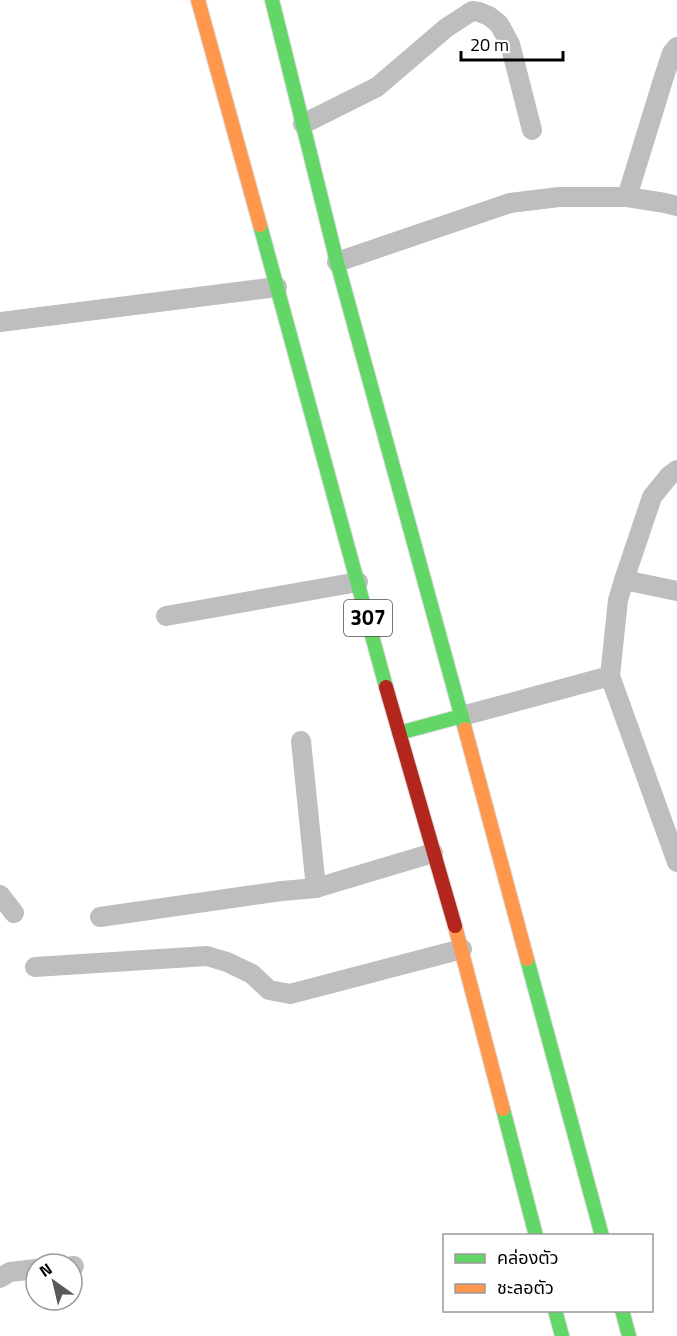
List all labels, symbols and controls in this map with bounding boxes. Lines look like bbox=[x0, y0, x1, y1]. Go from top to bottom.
scale bar bbox=[461, 24, 563, 62]
text: 20 m bbox=[470, 31, 509, 58]
road number: 307 bbox=[344, 600, 392, 636]
legend bbox=[443, 1234, 653, 1312]
text: คล่องตัว bbox=[497, 1244, 559, 1271]
north arrow bbox=[24, 1252, 84, 1312]
text: N bbox=[34, 1257, 57, 1283]
text: ชะลอตัว bbox=[497, 1274, 554, 1301]

